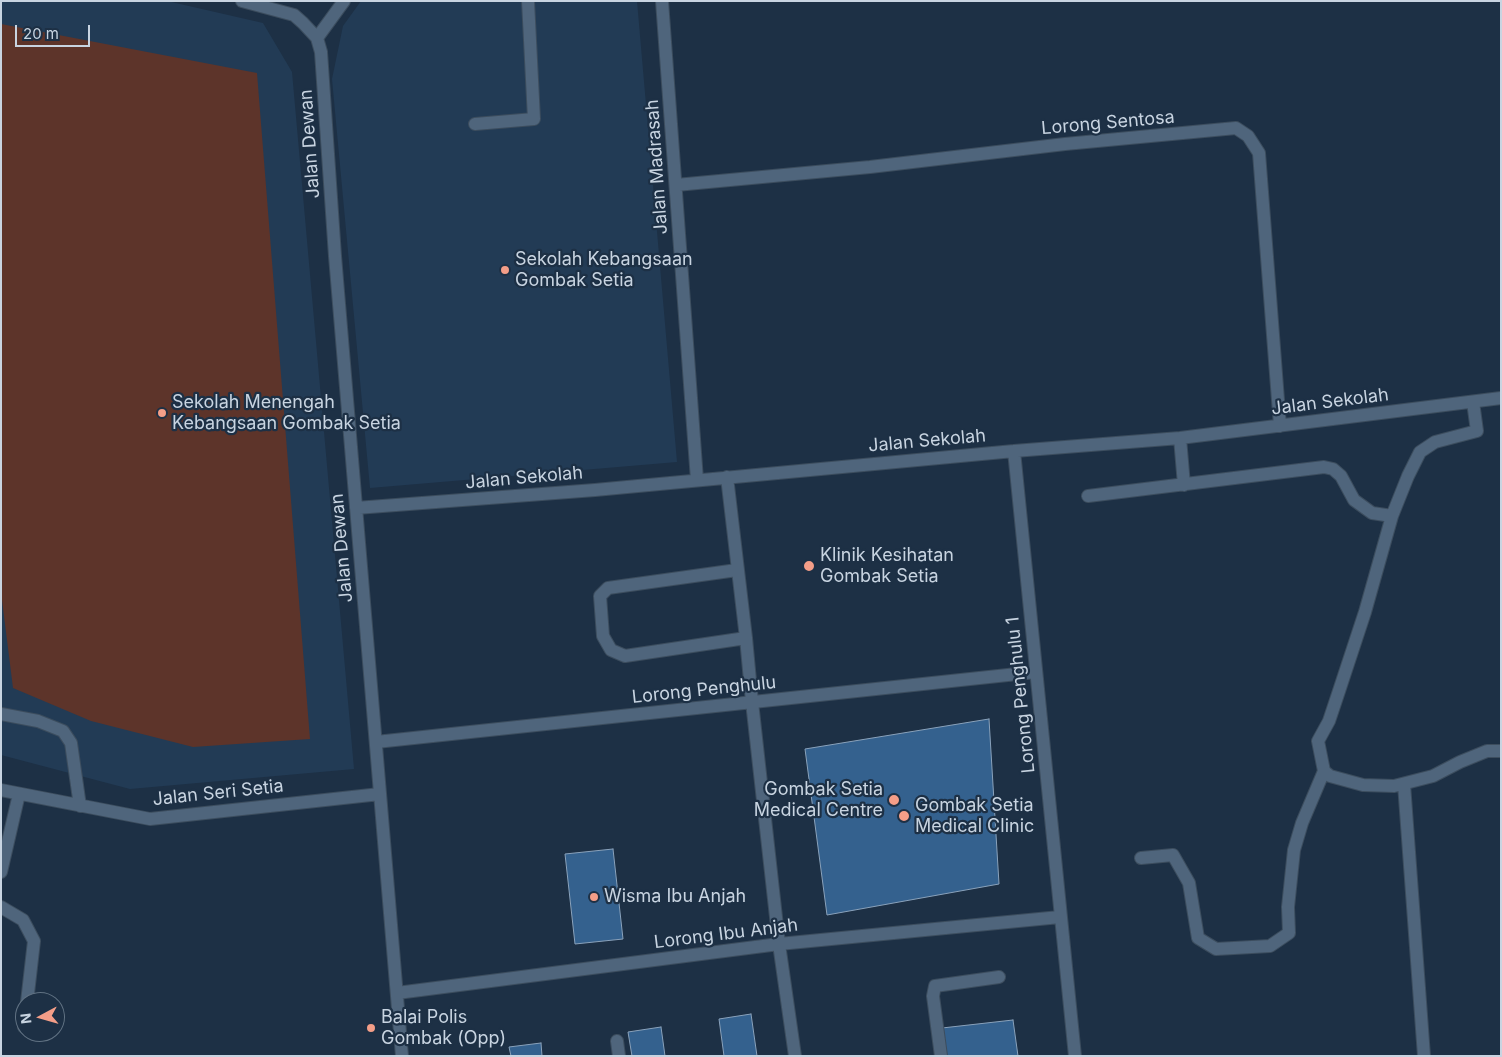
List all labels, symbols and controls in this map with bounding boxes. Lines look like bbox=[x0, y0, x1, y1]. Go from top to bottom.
scale bar bbox=[18, 15, 92, 47]
text: 20 m bbox=[23, 24, 59, 43]
street label: Jalan Dewan bbox=[295, 89, 325, 199]
street label: Jalan Madrasah bbox=[642, 99, 672, 235]
street label: Lorong Sentosa bbox=[1040, 106, 1176, 140]
place label: Sekolah Kebangsaan Gombak Setia bbox=[515, 249, 693, 292]
marker: Sekolah Kebangsaan Gombak Setia bbox=[499, 264, 511, 276]
street label: Jalan Sekolah bbox=[1270, 384, 1390, 420]
place label: Sekolah Menengah Kebangsaan Gombak Setia bbox=[172, 392, 401, 434]
marker: Sekolah Menengah Kebangsaan Gombak Setia bbox=[156, 407, 168, 419]
street label: Jalan Sekolah bbox=[867, 425, 987, 457]
street label: Jalan Sekolah bbox=[464, 462, 584, 494]
street label: Jalan Dewan bbox=[326, 493, 358, 603]
place label: Klinik Kesihatan Gombak Setia bbox=[820, 545, 954, 588]
marker: Klinik Kesihatan Gombak Setia bbox=[802, 559, 816, 573]
street label: Lorong Penghulu 1 bbox=[1002, 616, 1040, 774]
street label: Lorong Penghulu bbox=[631, 672, 777, 708]
street label: Jalan Seri Setia bbox=[151, 775, 285, 811]
place label: Gombak Setia Medical Centre bbox=[754, 779, 883, 822]
marker: Gombak Setia Medical Centre bbox=[887, 793, 901, 807]
place label: Gombak Setia Medical Clinic bbox=[915, 795, 1034, 838]
marker: Gombak Setia Medical Clinic bbox=[897, 809, 911, 823]
place label: Wisma Ibu Anjah bbox=[604, 886, 746, 908]
marker: Wisma Ibu Anjah bbox=[588, 891, 600, 903]
street label: Lorong Ibu Anjah bbox=[653, 914, 799, 954]
north arrow bbox=[15, 992, 65, 1042]
place label: Balai Polis Gombak (Opp) bbox=[381, 1007, 506, 1050]
text: N bbox=[17, 1012, 35, 1025]
marker: Balai Polis Gombak (Opp) bbox=[365, 1022, 377, 1034]

